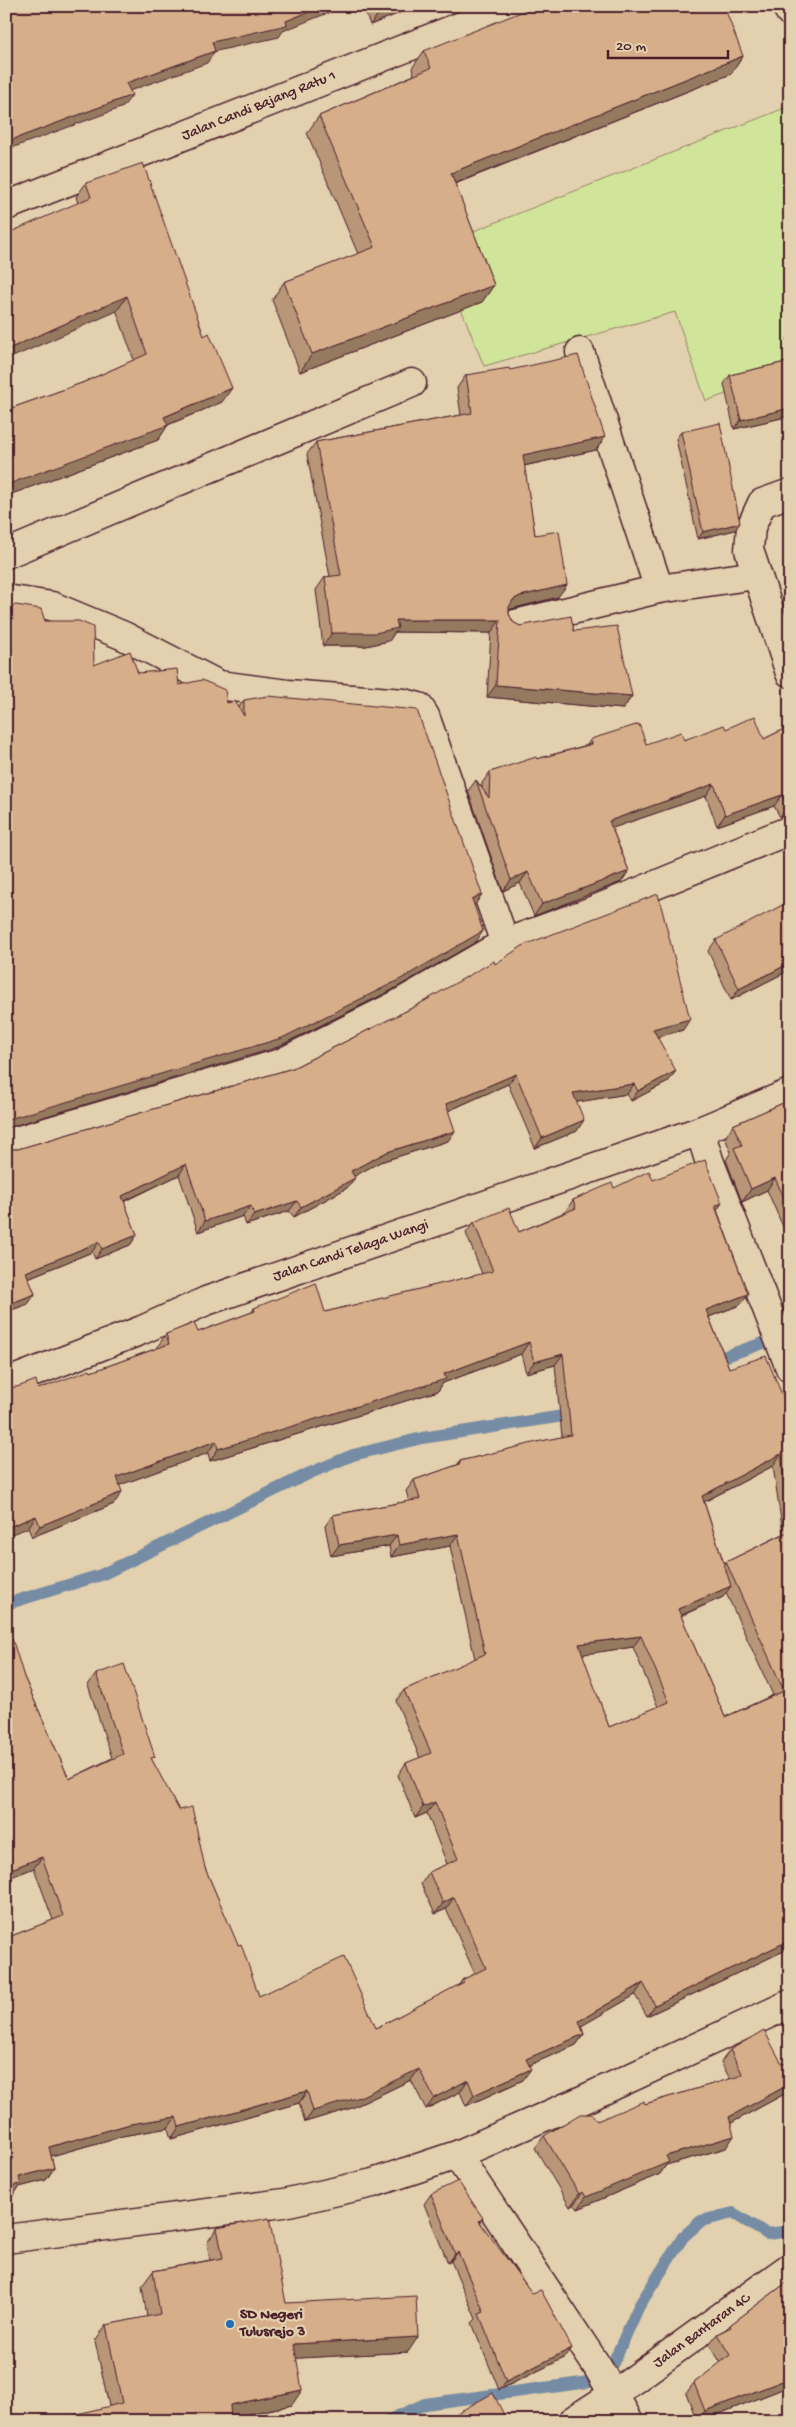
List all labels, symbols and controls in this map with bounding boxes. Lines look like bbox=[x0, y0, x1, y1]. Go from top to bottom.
scale bar bbox=[608, 28, 728, 60]
text: 20 m bbox=[616, 38, 646, 56]
street label: Jalan Candi Bajang Ratu 1 bbox=[179, 67, 339, 145]
street label: Jalan Candi Telaga Wangi bbox=[271, 1216, 431, 1286]
street label: Jalan Bantaran 4C bbox=[650, 2289, 755, 2372]
place label: SD Negeri Tulusrejo 3 bbox=[239, 2306, 305, 2341]
marker: SD Negeri Tulusrejo 3 bbox=[224, 2318, 236, 2330]

